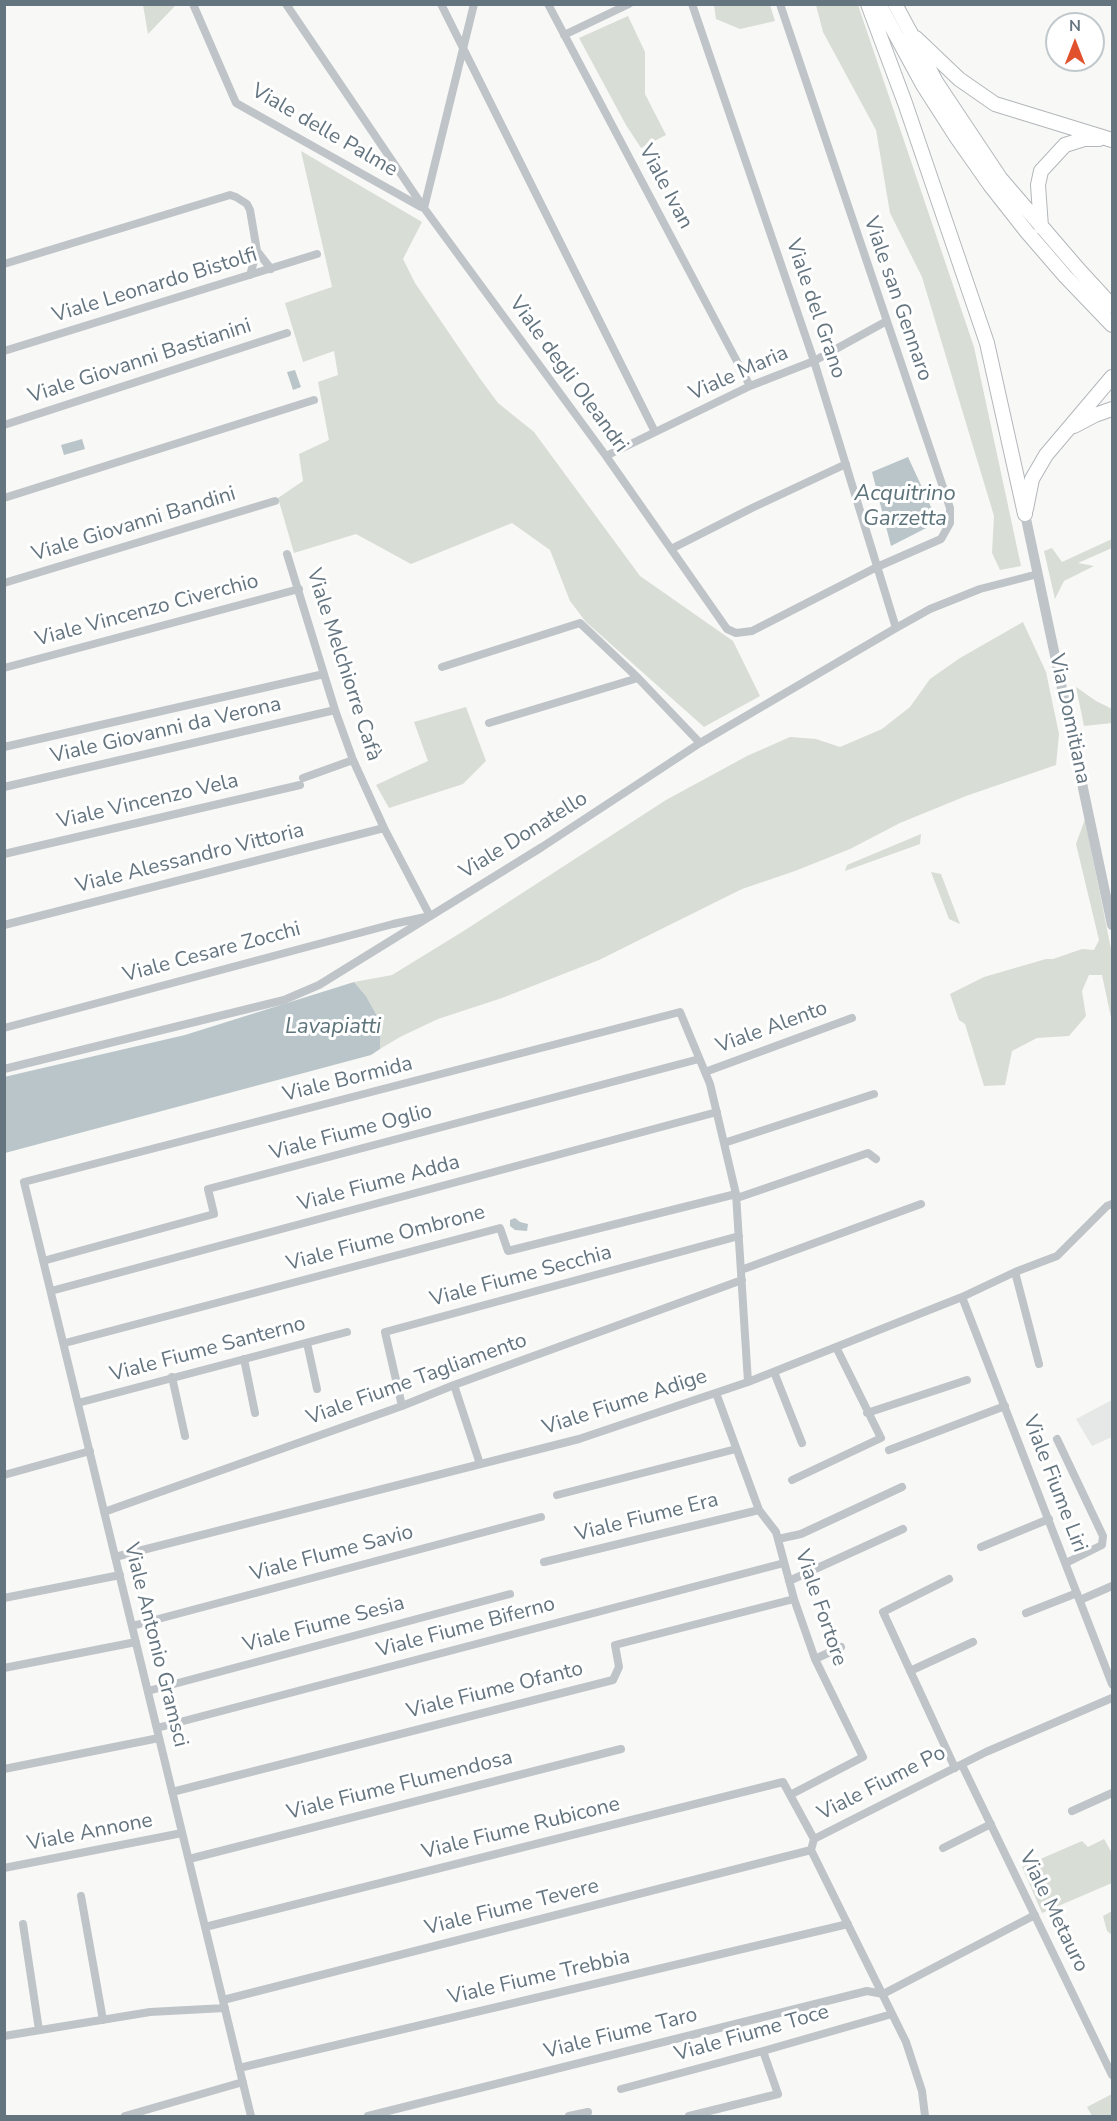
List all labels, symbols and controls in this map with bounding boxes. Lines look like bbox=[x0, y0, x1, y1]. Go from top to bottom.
north arrow bbox=[1045, 12, 1105, 72]
text: N bbox=[1069, 15, 1081, 37]
street label: Viale delle Palme bbox=[246, 79, 402, 183]
street label: Viale Ivan bbox=[632, 140, 698, 234]
street label: Viale san Gennaro bbox=[857, 214, 937, 384]
street label: Viale del Grano bbox=[779, 236, 851, 382]
street label: Viale Leonardo Bistolfi bbox=[50, 243, 260, 329]
street label: Viale degli Oleandri bbox=[503, 292, 633, 458]
street label: Viale Giovanni Bastianini bbox=[25, 314, 255, 410]
street label: Viale Maria bbox=[686, 341, 792, 407]
street label: Viale Giovanni Bandini bbox=[29, 482, 239, 568]
water label: Acquitrino Garzetta bbox=[854, 482, 956, 534]
street label: Viale Melchiorre Cafà bbox=[300, 566, 386, 764]
street label: Viale Vincenzo Civerchio bbox=[33, 569, 261, 653]
street label: Via Domitiana bbox=[1043, 652, 1095, 786]
street label: Viale Giovanni da Verona bbox=[48, 692, 284, 770]
street label: Viale Vincenzo Vela bbox=[55, 769, 241, 835]
street label: Viale Donatello bbox=[455, 787, 593, 885]
street label: Viale Alessandro Vittoria bbox=[73, 818, 307, 900]
street label: Viale Cesare Zocchi bbox=[121, 917, 303, 989]
street label: Viale Alento bbox=[713, 996, 831, 1060]
water label: Lavapiatti bbox=[285, 1015, 381, 1041]
street label: Viale Bormida bbox=[281, 1052, 415, 1108]
street label: Viale Fiume Oglio bbox=[267, 1099, 435, 1167]
street label: Viale Fiume Adda bbox=[295, 1150, 463, 1218]
street label: Viale Fiume Ombrone bbox=[284, 1200, 488, 1278]
street label: Viale Fiume Secchia bbox=[427, 1241, 615, 1313]
street label: Viale Fiume Santerno bbox=[107, 1312, 309, 1388]
street label: Viale Fiume Tagliamento bbox=[303, 1328, 531, 1432]
street label: Viale Fiume Adige bbox=[539, 1364, 711, 1442]
street label: Viale Fiume Liri bbox=[1016, 1412, 1092, 1556]
street label: Viale Fiume Era bbox=[573, 1488, 721, 1548]
street label: Viale FIume Savio bbox=[248, 1520, 416, 1588]
street label: Viale Antonio Gramsci bbox=[117, 1540, 193, 1750]
street label: Viale Fortore bbox=[788, 1546, 852, 1670]
street label: Viale Fiume Sesia bbox=[241, 1591, 407, 1659]
street label: Viale Fiume Biferno bbox=[374, 1592, 558, 1664]
street label: Viale Fiume Ofanto bbox=[404, 1657, 586, 1725]
street label: Viale Fiume Po bbox=[814, 1741, 950, 1827]
street label: Viale Fiume Flumendosa bbox=[285, 1746, 515, 1826]
street label: Viale Fiume Rubicone bbox=[419, 1792, 623, 1866]
street label: Viale Annone bbox=[25, 1809, 155, 1857]
street label: Viale Metauro bbox=[1013, 1847, 1093, 1977]
street label: Viale Fiume Tevere bbox=[422, 1874, 602, 1942]
street label: Viale Fiume Trebbia bbox=[446, 1945, 632, 2011]
street label: Viale Fiume Toce bbox=[672, 2000, 832, 2068]
street label: Viale Fiume Taro bbox=[542, 2003, 700, 2065]

